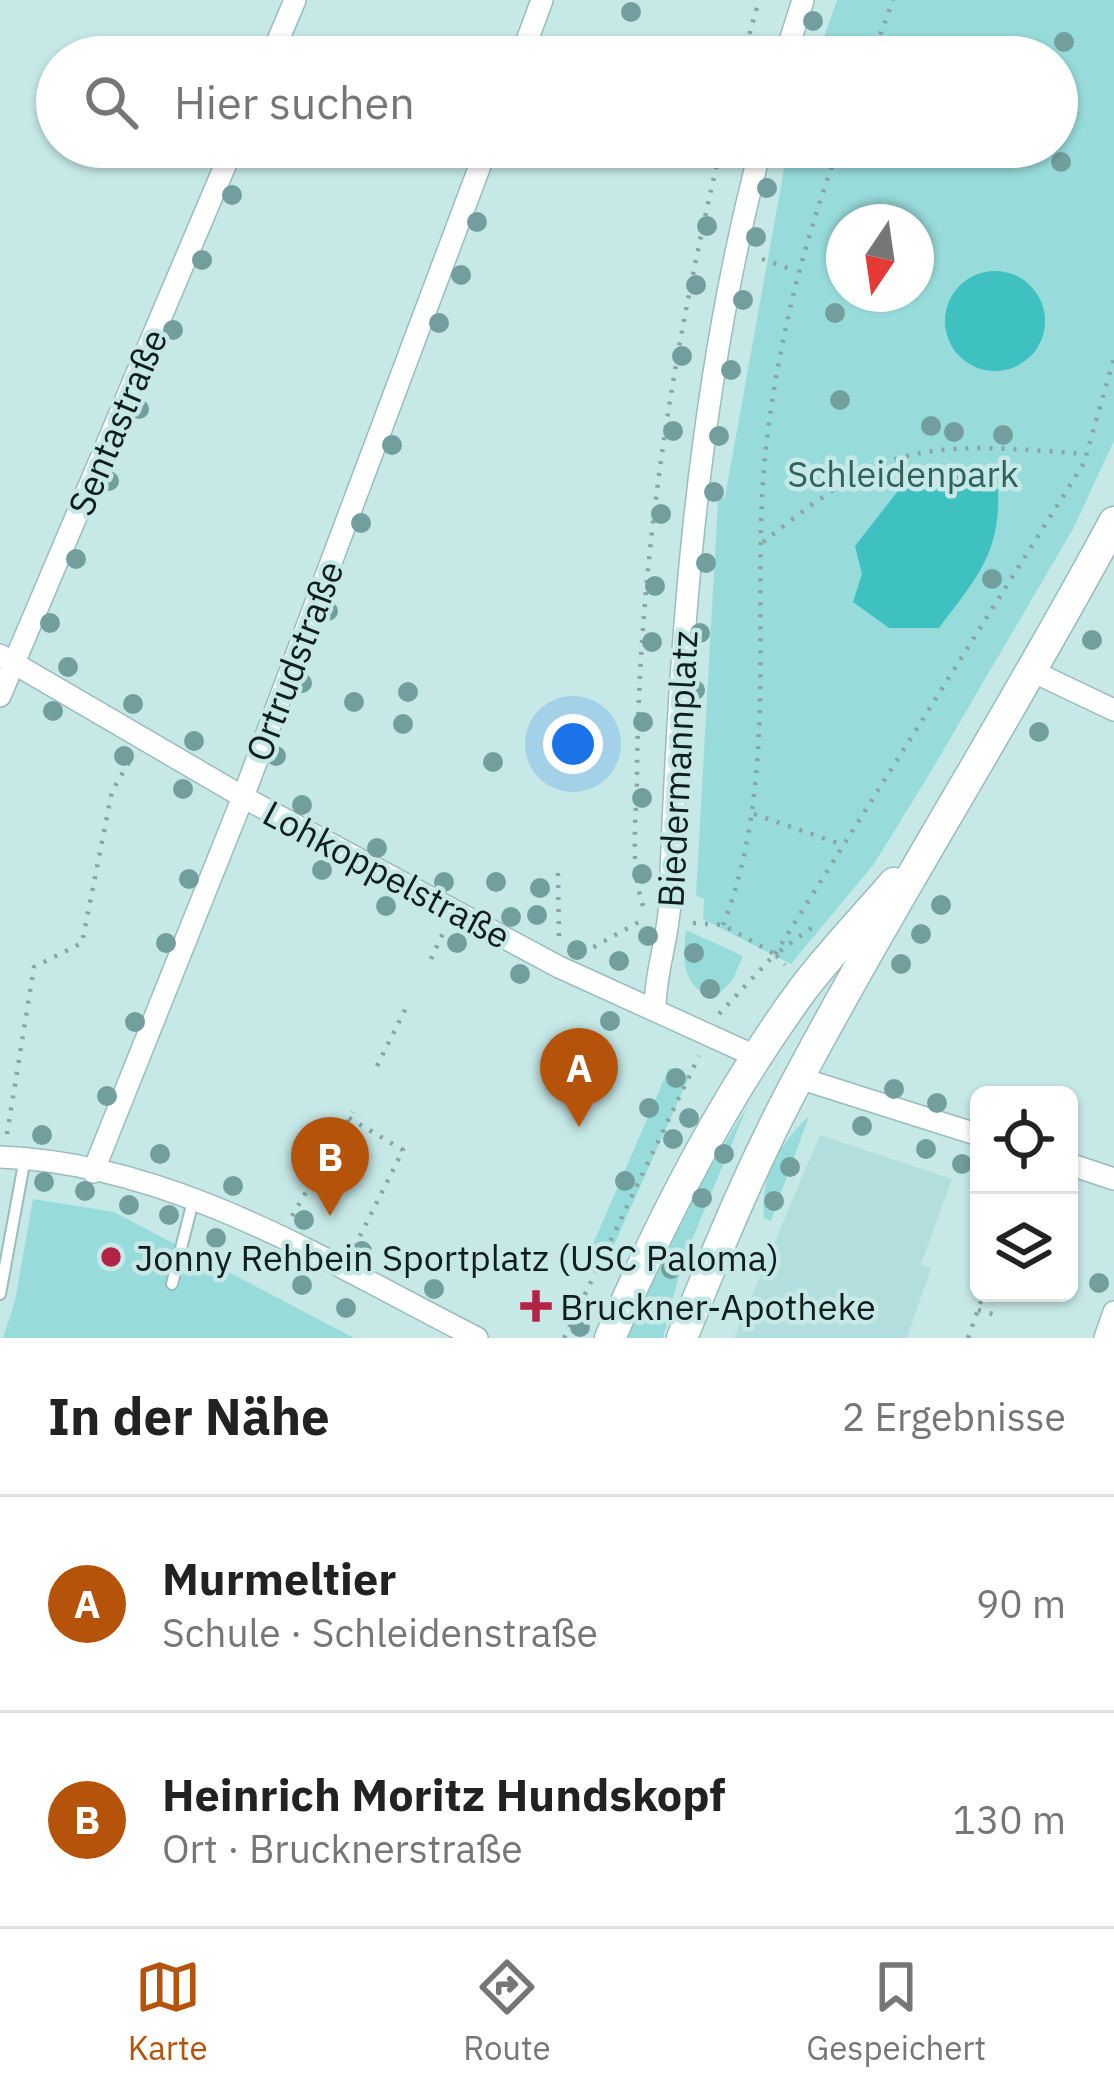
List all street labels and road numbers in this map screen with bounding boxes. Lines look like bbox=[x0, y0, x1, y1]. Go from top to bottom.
street label: Sentastraße bbox=[57, 322, 177, 522]
street label: Ortrudstraße bbox=[234, 554, 354, 768]
street label: Biedermannplatz bbox=[646, 629, 708, 909]
street label: Lohkoppelstraße bbox=[255, 789, 519, 959]

